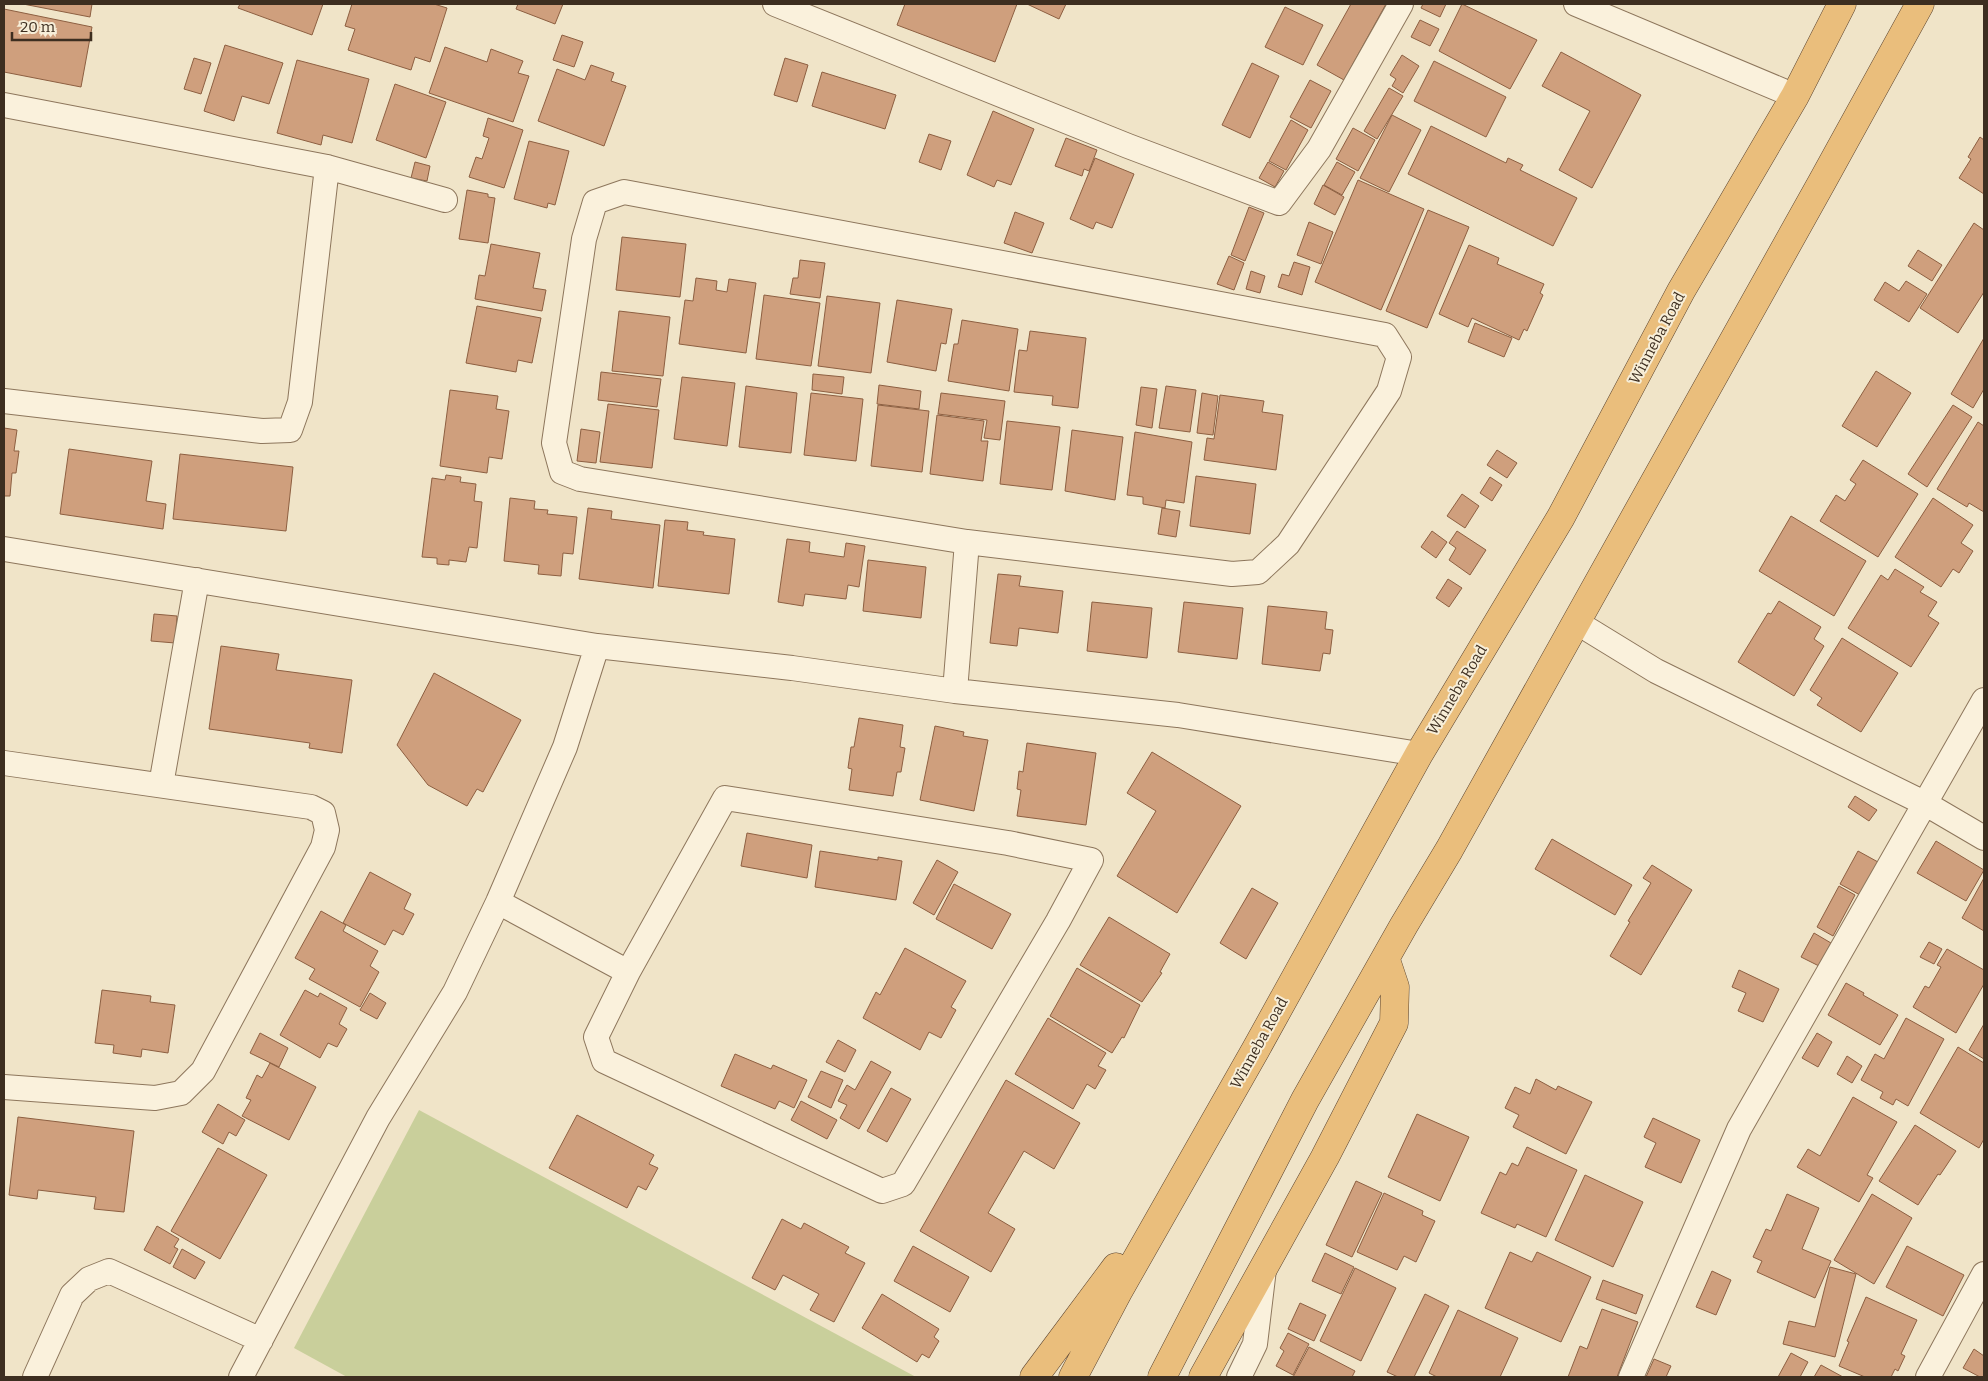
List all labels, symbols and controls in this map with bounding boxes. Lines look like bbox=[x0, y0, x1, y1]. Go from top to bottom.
scale bar bbox=[12, 10, 91, 42]
text: 20 m bbox=[20, 18, 56, 36]
street label: Winneba Road bbox=[1625, 289, 1689, 387]
street label: Winneba Road bbox=[1423, 642, 1491, 738]
street label: Winneba Road bbox=[1227, 994, 1292, 1092]

